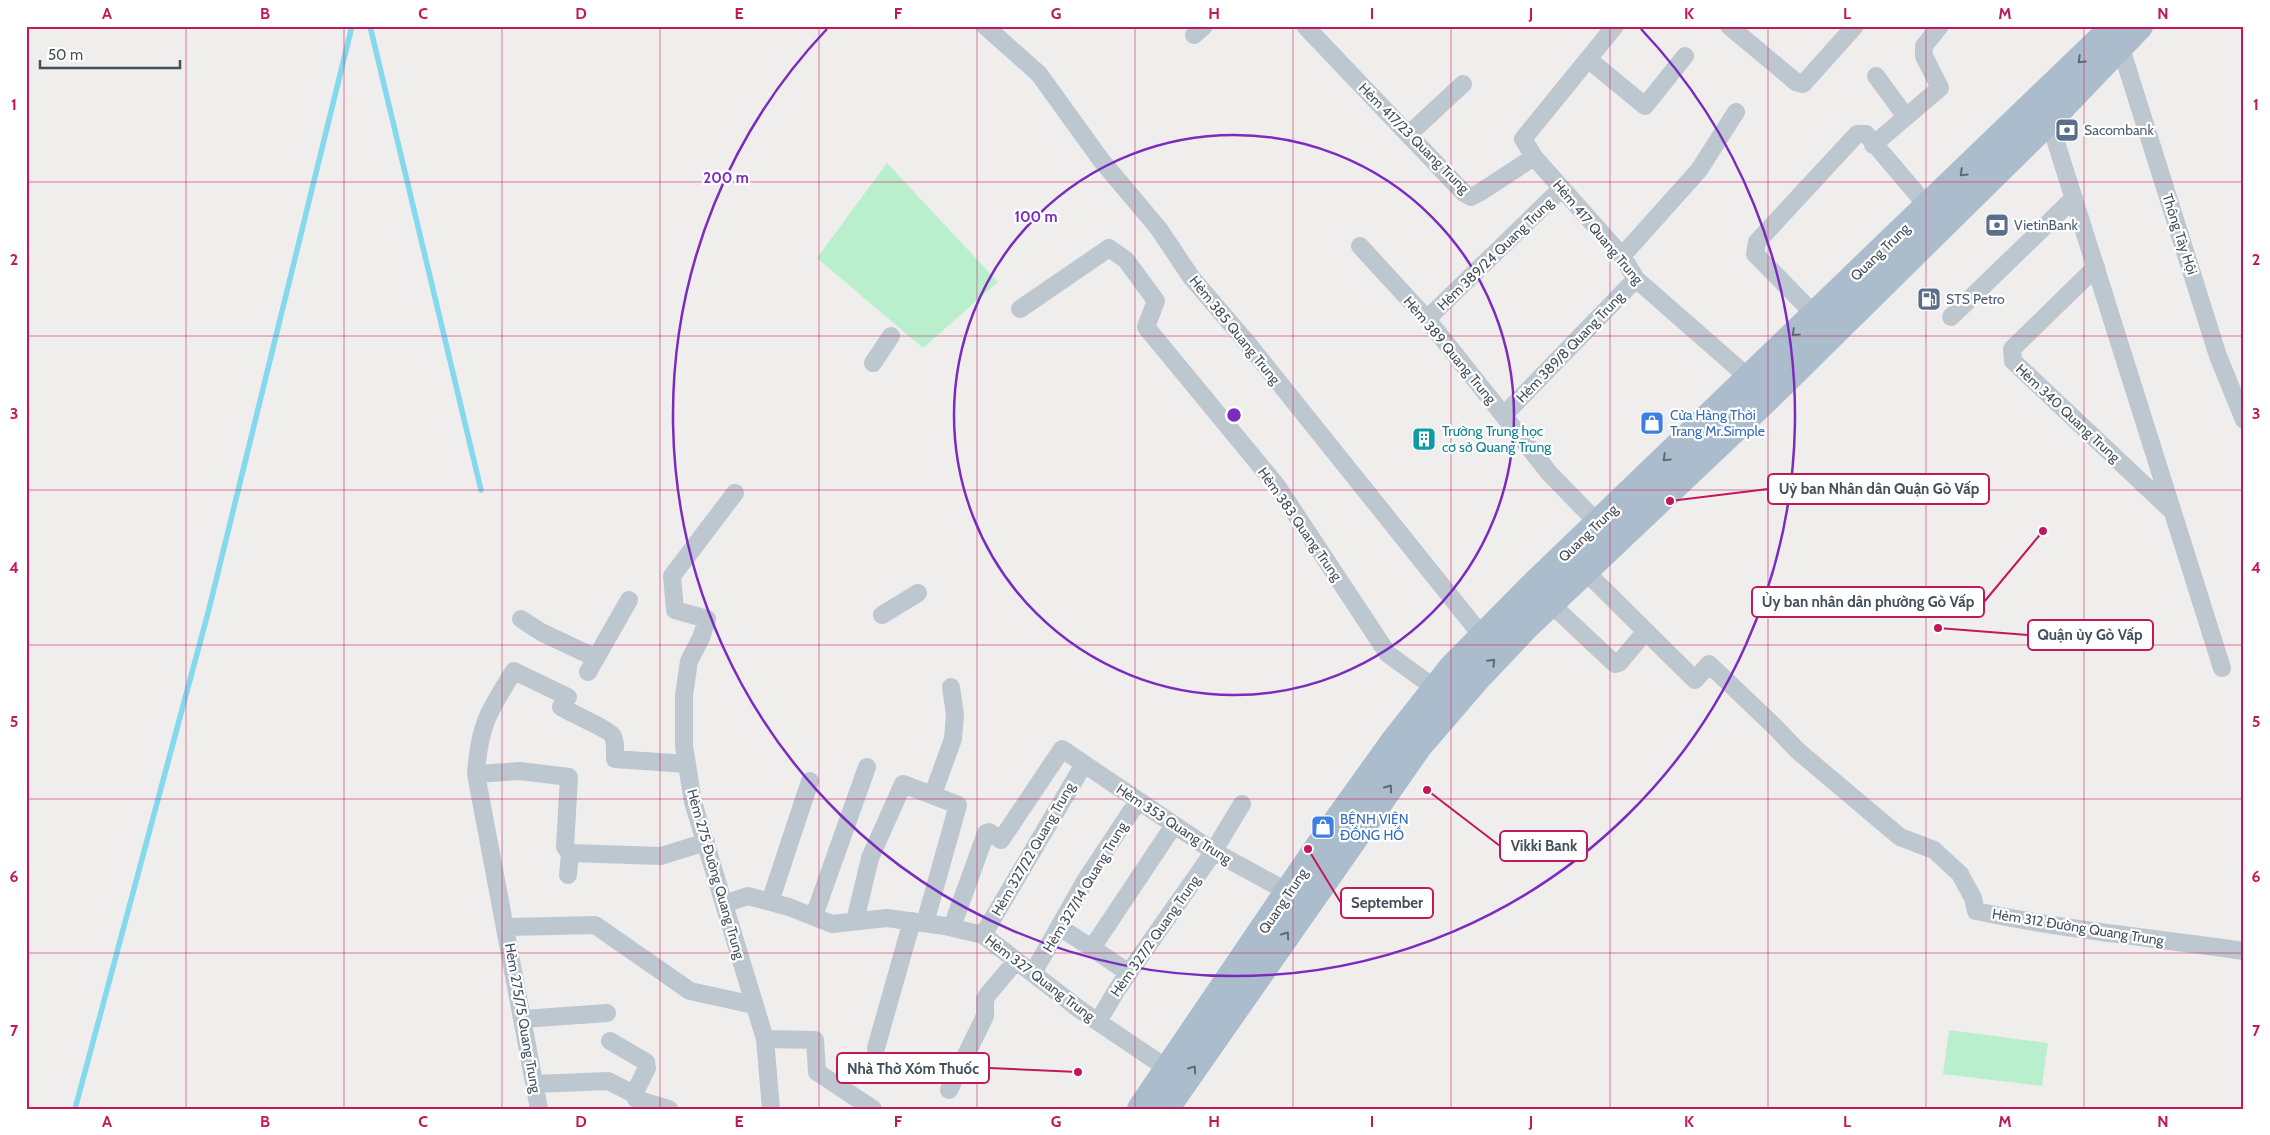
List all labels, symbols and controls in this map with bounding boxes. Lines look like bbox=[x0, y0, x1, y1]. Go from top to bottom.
text: A bbox=[102, 4, 112, 23]
text: B bbox=[260, 4, 270, 23]
text: C bbox=[418, 4, 428, 23]
text: D bbox=[575, 4, 587, 23]
text: E bbox=[734, 4, 744, 23]
text: F bbox=[894, 4, 903, 23]
text: G bbox=[1051, 4, 1061, 23]
text: H bbox=[1208, 4, 1220, 23]
text: I bbox=[1370, 4, 1374, 23]
text: J bbox=[1528, 4, 1533, 23]
text: K bbox=[1684, 4, 1694, 23]
text: L bbox=[1843, 4, 1851, 23]
text: M bbox=[1998, 4, 2012, 23]
text: N bbox=[2157, 4, 2169, 23]
scale bar bbox=[40, 38, 180, 70]
text: 50 m bbox=[48, 46, 83, 64]
one-way arrow bbox=[2077, 55, 2086, 64]
street label: Hẻm 417/23 Quang Trung bbox=[1355, 79, 1474, 198]
text: 1 bbox=[11, 95, 17, 114]
text: 1 bbox=[2253, 95, 2259, 114]
bank icon: Sacombank bbox=[2054, 117, 2080, 143]
place label: Sacombank bbox=[2084, 121, 2154, 139]
one-way arrow bbox=[1960, 167, 1969, 176]
text: 200 m bbox=[703, 169, 749, 187]
street label: Hẻm 417 Quang Trung bbox=[1549, 176, 1648, 289]
street label: Thông Tây Hội bbox=[2158, 191, 2202, 277]
street label: Hẻm 389/24 Quang Trung bbox=[1433, 193, 1558, 314]
text: 100 m bbox=[1014, 208, 1058, 226]
bank icon: VietinBank bbox=[1984, 212, 2010, 238]
place label: VietinBank bbox=[2014, 216, 2078, 234]
street label: Quang Trung bbox=[1847, 219, 1914, 285]
text: 2 bbox=[10, 250, 18, 269]
text: 2 bbox=[2252, 250, 2260, 269]
street label: Hẻm 385 Quang Trung bbox=[1186, 272, 1285, 389]
fuel station icon: STS Petro bbox=[1916, 286, 1942, 312]
street label: Hẻm 389/8 Quang Trung bbox=[1512, 287, 1628, 406]
place label: STS Petro bbox=[1946, 290, 2005, 308]
street label: Hẻm 389 Quang Trung bbox=[1400, 293, 1501, 408]
one-way arrow bbox=[1792, 328, 1801, 337]
street label: Hẻm 340 Quang Trung bbox=[2012, 360, 2125, 467]
text: 3 bbox=[10, 404, 18, 423]
text: 3 bbox=[2252, 404, 2260, 423]
centre of rings bbox=[1225, 406, 1243, 424]
place label: Cửa Hàng Thời Trang Mr.Simple bbox=[1670, 406, 1765, 440]
shop icon: Cửa Hàng Thời Trang Mr.Simple bbox=[1639, 410, 1665, 436]
place label: Trường Trung học cơ sở Quang Trung bbox=[1442, 422, 1552, 456]
building icon: Trường Trung học cơ sở Quang Trung bbox=[1411, 426, 1437, 452]
one-way arrow bbox=[1662, 453, 1671, 462]
street label: Hẻm 383 Quang Trung bbox=[1254, 464, 1347, 585]
callout: Uỷ ban Nhân dân Quận Gò Vấp bbox=[1768, 474, 1989, 504]
text: Uỷ ban Nhân dân Quận Gò Vấp bbox=[1779, 480, 1980, 498]
street label: Quang Trung bbox=[1555, 500, 1622, 566]
text: 4 bbox=[9, 558, 19, 577]
text: 4 bbox=[2251, 558, 2261, 577]
callout: Ủy ban nhân dân phường Gò Vấp bbox=[1752, 587, 1984, 617]
text: Ủy ban nhân dân phường Gò Vấp bbox=[1762, 592, 1975, 611]
callout: Quận ủy Gò Vấp bbox=[2028, 620, 2153, 650]
text: Quận ủy Gò Vấp bbox=[2038, 626, 2143, 644]
one-way arrow bbox=[1486, 659, 1495, 668]
text: 5 bbox=[10, 712, 18, 731]
text: 5 bbox=[2252, 712, 2260, 731]
street label: Hẻm 327/22 Quang Trung bbox=[987, 778, 1079, 919]
street label: Hẻm 353 Quang Trung bbox=[1113, 780, 1236, 869]
one-way arrow bbox=[1383, 784, 1392, 794]
street label: Hẻm 275 Đường Quang Trung bbox=[683, 787, 749, 962]
place label: BỆNH VIỆN ĐỒNG HỒ bbox=[1340, 810, 1409, 844]
shop icon: BỆNH VIỆN ĐỒNG HỒ bbox=[1310, 814, 1336, 840]
street label: Hẻm 327/14 Quang Trung bbox=[1039, 818, 1132, 956]
callout: Vikki Bank bbox=[1500, 831, 1587, 861]
text: Vikki Bank bbox=[1511, 837, 1578, 855]
street label: Quang Trung bbox=[1254, 864, 1312, 937]
text: 6 bbox=[10, 867, 19, 886]
text: 6 bbox=[2252, 867, 2261, 886]
street label: Hẻm 327/2 Quang Trung bbox=[1106, 871, 1204, 1000]
callout: September bbox=[1341, 888, 1433, 918]
text: September bbox=[1351, 894, 1423, 912]
street label: Hẻm 312 Đường Quang Trung bbox=[1991, 905, 2166, 950]
street label: Hẻm 327 Quang Trung bbox=[982, 931, 1099, 1026]
one-way arrow bbox=[1280, 932, 1289, 941]
street label: Hẻm 275/75 Quang Trung bbox=[501, 942, 545, 1095]
text: 7 bbox=[10, 1021, 19, 1040]
text: 7 bbox=[2252, 1021, 2261, 1040]
callout: Nhà Thờ Xóm Thuốc bbox=[837, 1053, 989, 1083]
text: Nhà Thờ Xóm Thuốc bbox=[847, 1060, 979, 1078]
one-way arrow bbox=[1187, 1065, 1196, 1074]
text: A bbox=[102, 1112, 112, 1131]
text: B bbox=[260, 1112, 270, 1131]
text: C bbox=[418, 1112, 428, 1131]
text: D bbox=[575, 1112, 587, 1131]
text: E bbox=[734, 1112, 744, 1131]
text: F bbox=[894, 1112, 903, 1131]
text: G bbox=[1051, 1112, 1061, 1131]
text: H bbox=[1208, 1112, 1220, 1131]
text: I bbox=[1370, 1112, 1374, 1131]
text: J bbox=[1528, 1112, 1533, 1131]
text: K bbox=[1684, 1112, 1694, 1131]
text: L bbox=[1843, 1112, 1851, 1131]
text: M bbox=[1998, 1112, 2012, 1131]
text: N bbox=[2157, 1112, 2169, 1131]

